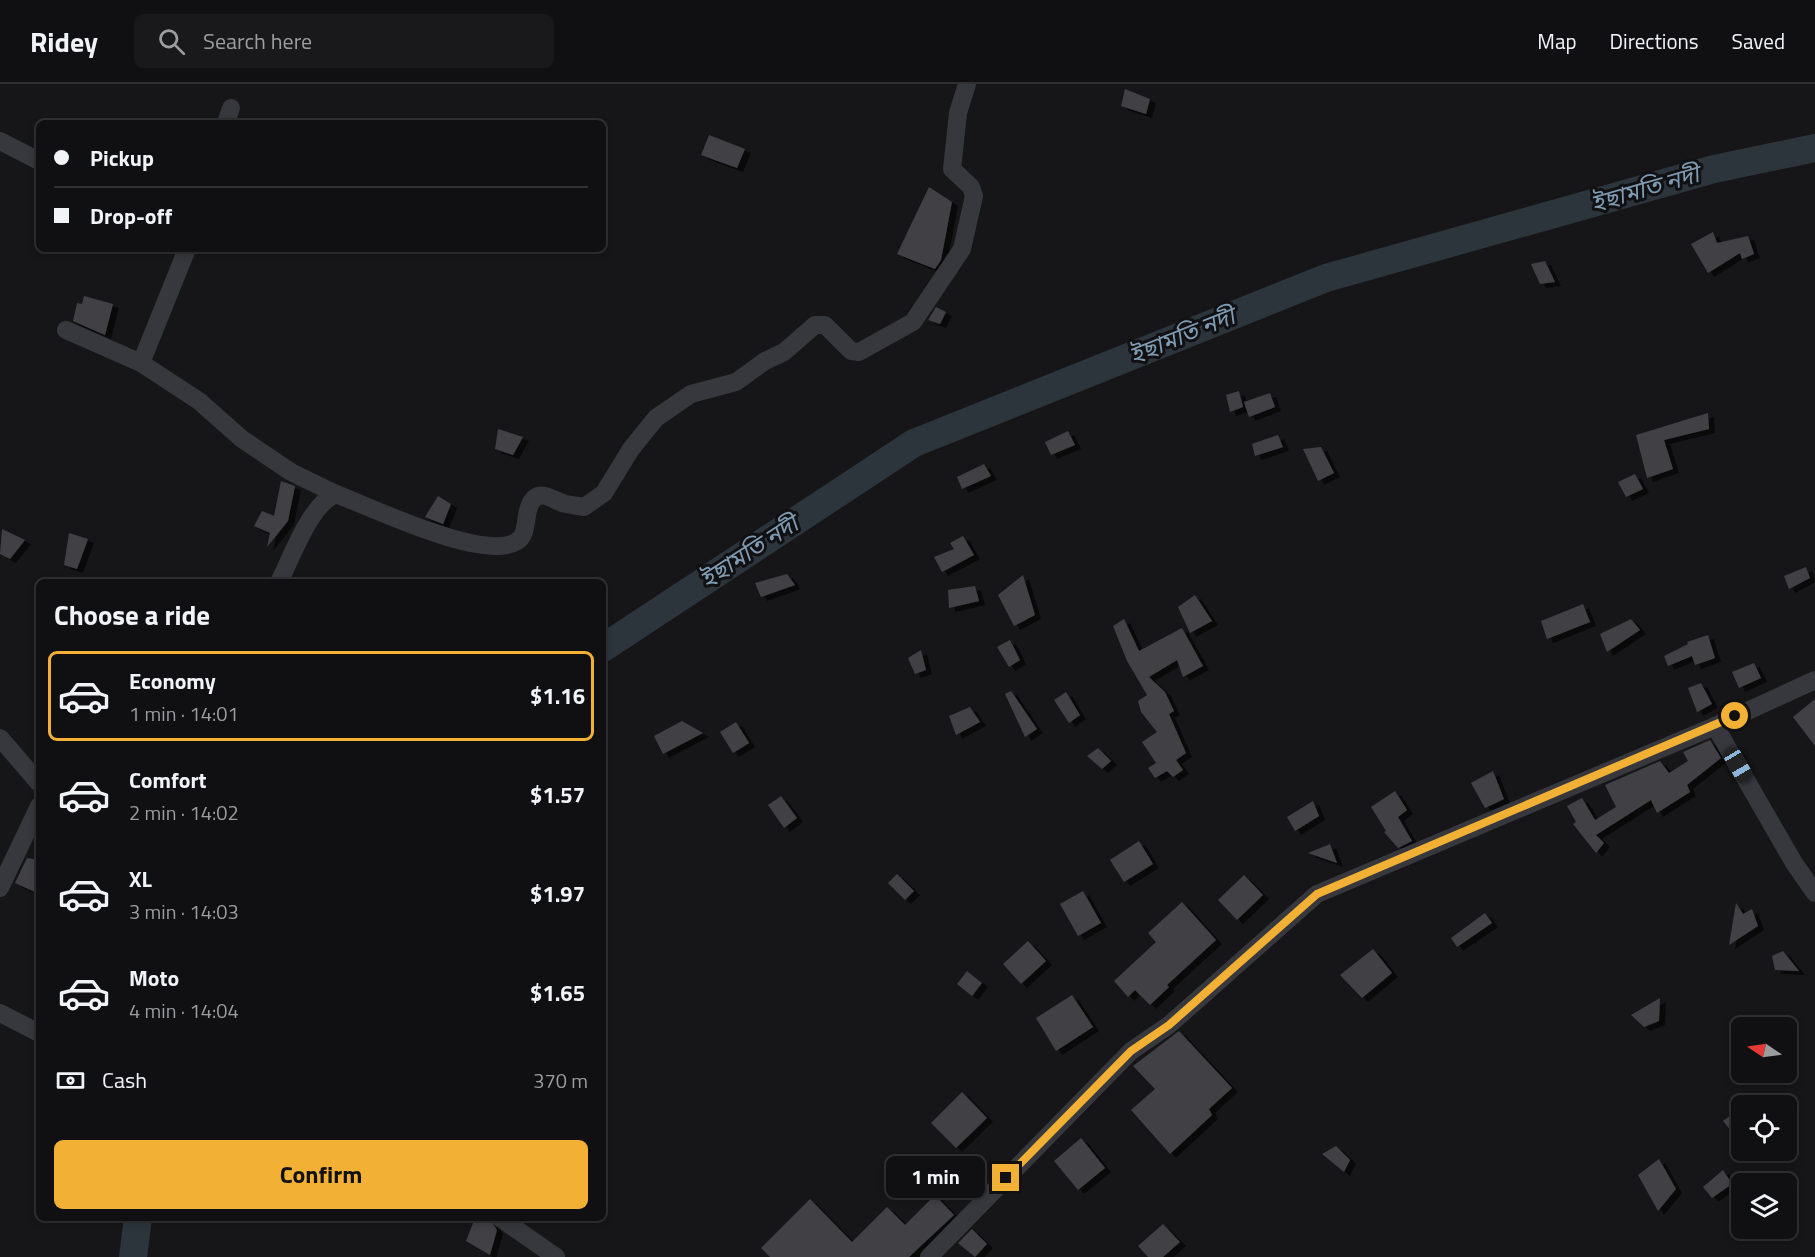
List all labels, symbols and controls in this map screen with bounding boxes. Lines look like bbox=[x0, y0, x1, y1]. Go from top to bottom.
search box bbox=[134, 14, 554, 68]
text: Ridey bbox=[30, 20, 98, 63]
text: Search here bbox=[203, 24, 312, 58]
icon: search bbox=[155, 25, 188, 58]
text: Map bbox=[1537, 25, 1577, 57]
text: Directions bbox=[1610, 25, 1699, 57]
text: Saved bbox=[1732, 25, 1785, 57]
text: Pickup bbox=[90, 141, 154, 175]
water label: ইছামতি নদী bbox=[1586, 154, 1708, 221]
text: Drop-off bbox=[90, 199, 172, 233]
water label: ইছামতি নদী bbox=[1123, 296, 1244, 373]
water label: ইছামতি নদী bbox=[692, 503, 809, 597]
text: Choose a ride bbox=[54, 594, 210, 635]
text: Economy bbox=[129, 664, 216, 698]
icon: car bbox=[57, 669, 111, 723]
text: $1.16 bbox=[530, 679, 585, 713]
text: 1 min · 14:01 bbox=[129, 698, 239, 729]
route start bbox=[1721, 702, 1748, 729]
car bbox=[1721, 745, 1755, 785]
text: Comfort bbox=[129, 763, 207, 797]
icon: car bbox=[57, 768, 111, 822]
text: $1.57 bbox=[530, 778, 585, 812]
text: 2 min · 14:02 bbox=[129, 797, 239, 828]
text: XL bbox=[129, 862, 152, 896]
icon: car bbox=[57, 867, 111, 921]
text: $1.97 bbox=[530, 877, 585, 911]
text: 3 min · 14:03 bbox=[129, 896, 239, 927]
text: Moto bbox=[129, 961, 179, 995]
icon: car bbox=[57, 966, 111, 1020]
text: $1.65 bbox=[530, 976, 585, 1010]
text: 4 min · 14:04 bbox=[129, 995, 239, 1026]
north arrow bbox=[1731, 1017, 1797, 1083]
map controls bbox=[1731, 1017, 1797, 1239]
text: Cash bbox=[102, 1063, 147, 1097]
icon: cash bbox=[54, 1064, 87, 1097]
text: 370 m bbox=[533, 1065, 588, 1096]
button: locate bbox=[1731, 1095, 1797, 1161]
button: Confirm bbox=[54, 1140, 588, 1209]
callout: 1 min bbox=[886, 1157, 985, 1199]
text: 1 min bbox=[911, 1161, 960, 1192]
route end bbox=[992, 1164, 1019, 1191]
button: layers bbox=[1731, 1173, 1797, 1239]

